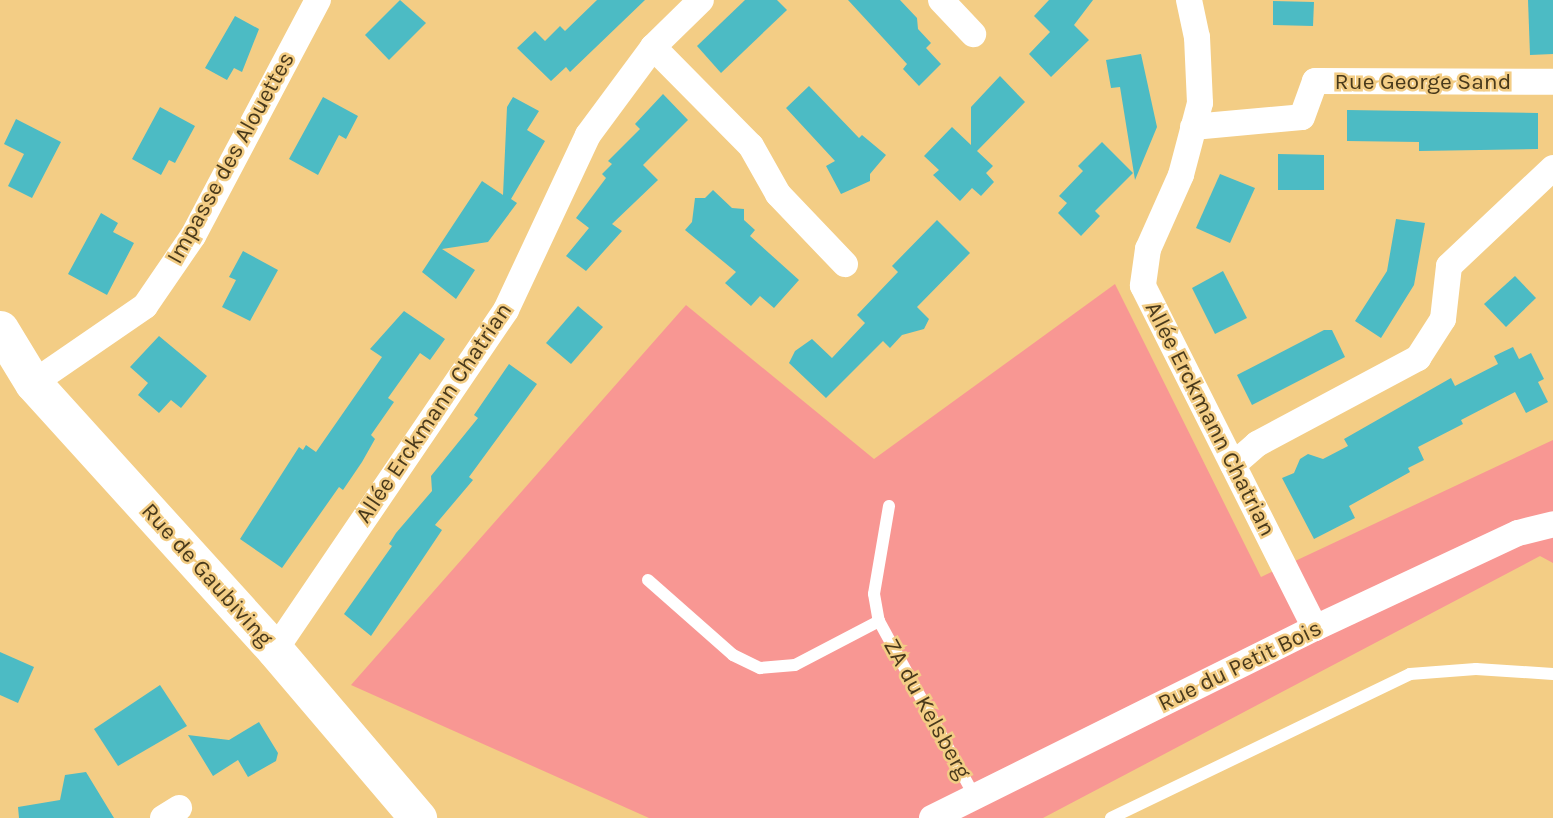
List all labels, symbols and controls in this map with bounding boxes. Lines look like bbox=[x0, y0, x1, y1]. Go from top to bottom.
street label: Impasse des Alouettes bbox=[161, 47, 301, 269]
street label: Rue George Sand bbox=[1335, 68, 1511, 96]
street label: Allée Erckmann Chatrian bbox=[1139, 297, 1281, 541]
street label: Allée Erckmann Chatrian bbox=[350, 298, 518, 528]
street label: Rue de Gaubiving bbox=[135, 498, 279, 652]
street label: Rue du Petit Bois bbox=[1154, 615, 1326, 717]
street label: ZA du Kelsberg bbox=[877, 634, 977, 784]

